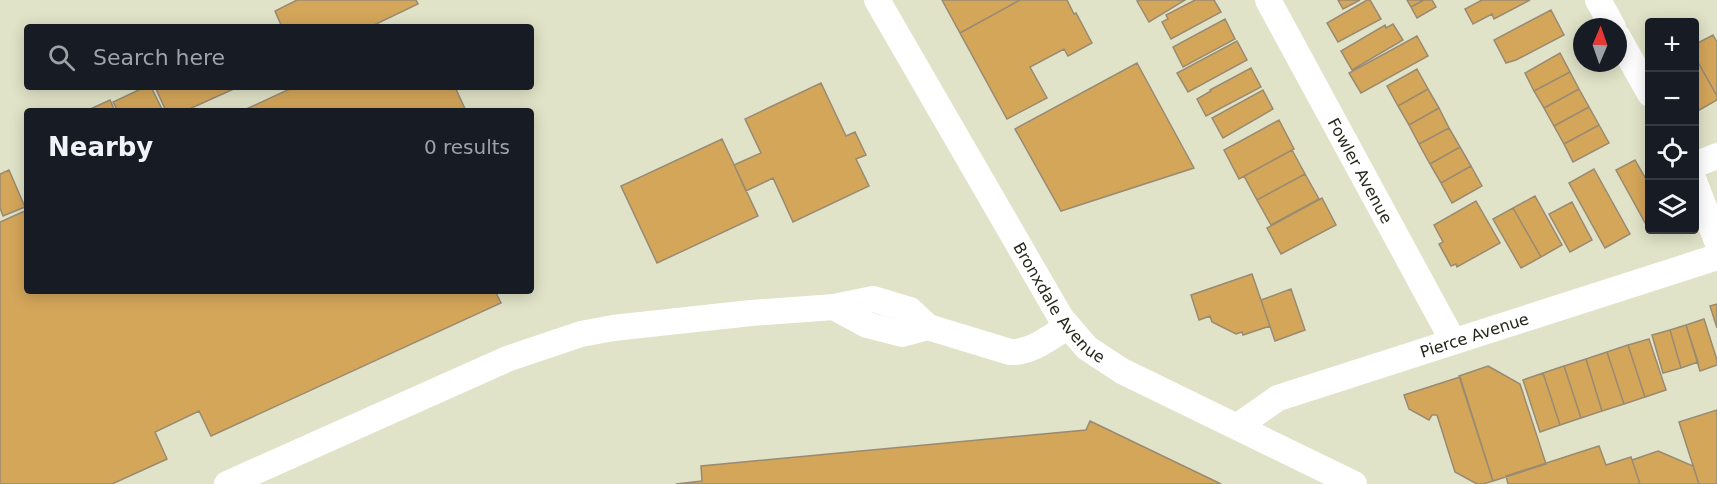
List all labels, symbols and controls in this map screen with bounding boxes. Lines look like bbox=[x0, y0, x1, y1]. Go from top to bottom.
north arrow bbox=[1573, 18, 1627, 72]
map controls bbox=[1645, 18, 1699, 234]
button: + bbox=[1645, 18, 1699, 72]
search box bbox=[24, 24, 534, 90]
icon: search bbox=[45, 41, 78, 74]
text: Search here bbox=[93, 45, 225, 70]
button: − bbox=[1645, 72, 1699, 126]
street label: Fowler Avenue bbox=[1324, 115, 1397, 226]
button: locate bbox=[1645, 126, 1699, 180]
text: Nearby bbox=[48, 132, 153, 162]
text: 0 results bbox=[424, 135, 510, 159]
button: layers bbox=[1645, 180, 1699, 234]
street label: Bronxdale Avenue bbox=[1010, 239, 1109, 367]
street label: Pierce Avenue bbox=[1418, 309, 1531, 361]

